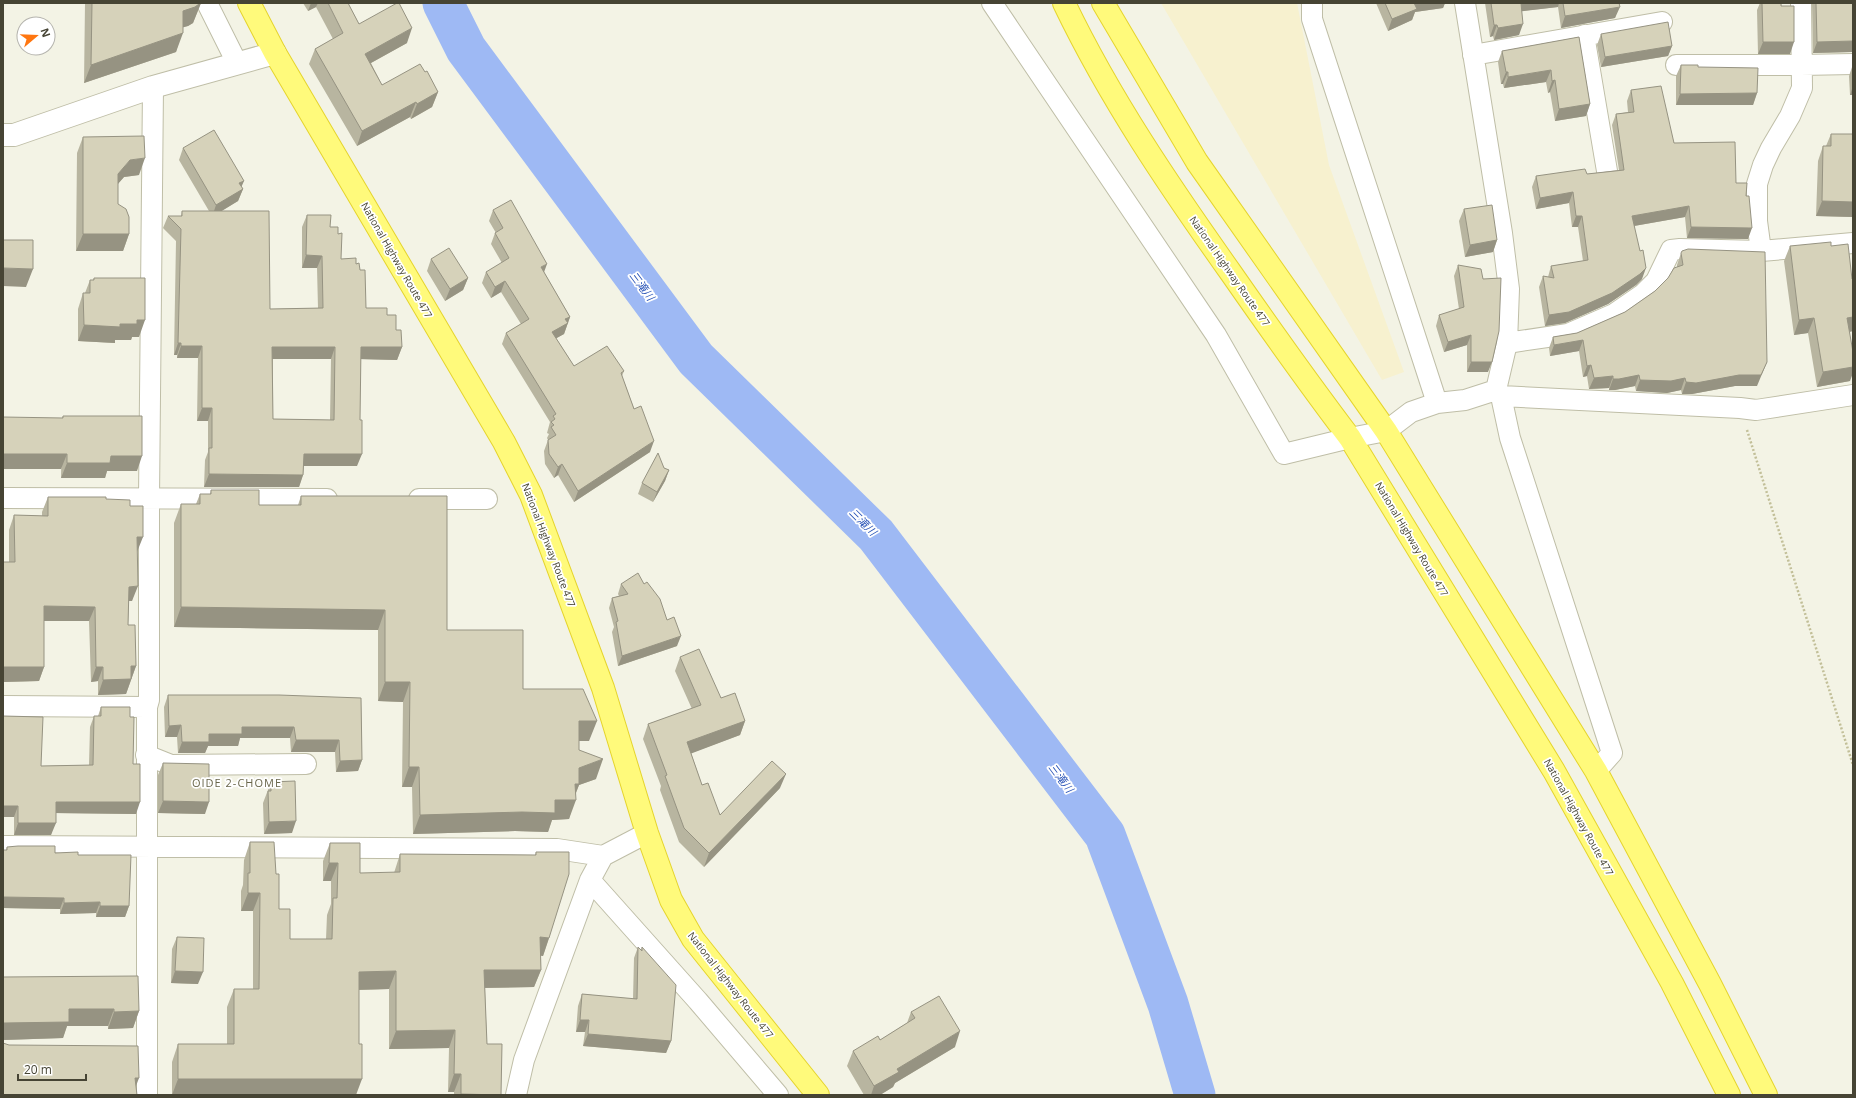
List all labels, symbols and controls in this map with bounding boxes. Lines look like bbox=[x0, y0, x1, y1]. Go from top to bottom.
north arrow bbox=[16, 16, 56, 56]
text: N bbox=[37, 26, 54, 39]
street label: National Highway Route 477 bbox=[358, 199, 436, 321]
street label: National Highway Route 477 bbox=[1187, 213, 1274, 329]
water label: 三滝川 bbox=[626, 268, 659, 304]
street label: National Highway Route 477 bbox=[1372, 479, 1452, 599]
street label: National Highway Route 477 bbox=[519, 481, 579, 609]
water label: 三滝川 bbox=[846, 505, 881, 539]
street label: National Highway Route 477 bbox=[1541, 756, 1617, 878]
water label: 三滝川 bbox=[1045, 760, 1078, 796]
district label: OIDE 2-CHOME bbox=[192, 775, 282, 790]
street label: National Highway Route 477 bbox=[685, 929, 777, 1041]
scale bar bbox=[18, 1056, 86, 1082]
text: 20 m bbox=[24, 1061, 52, 1078]

